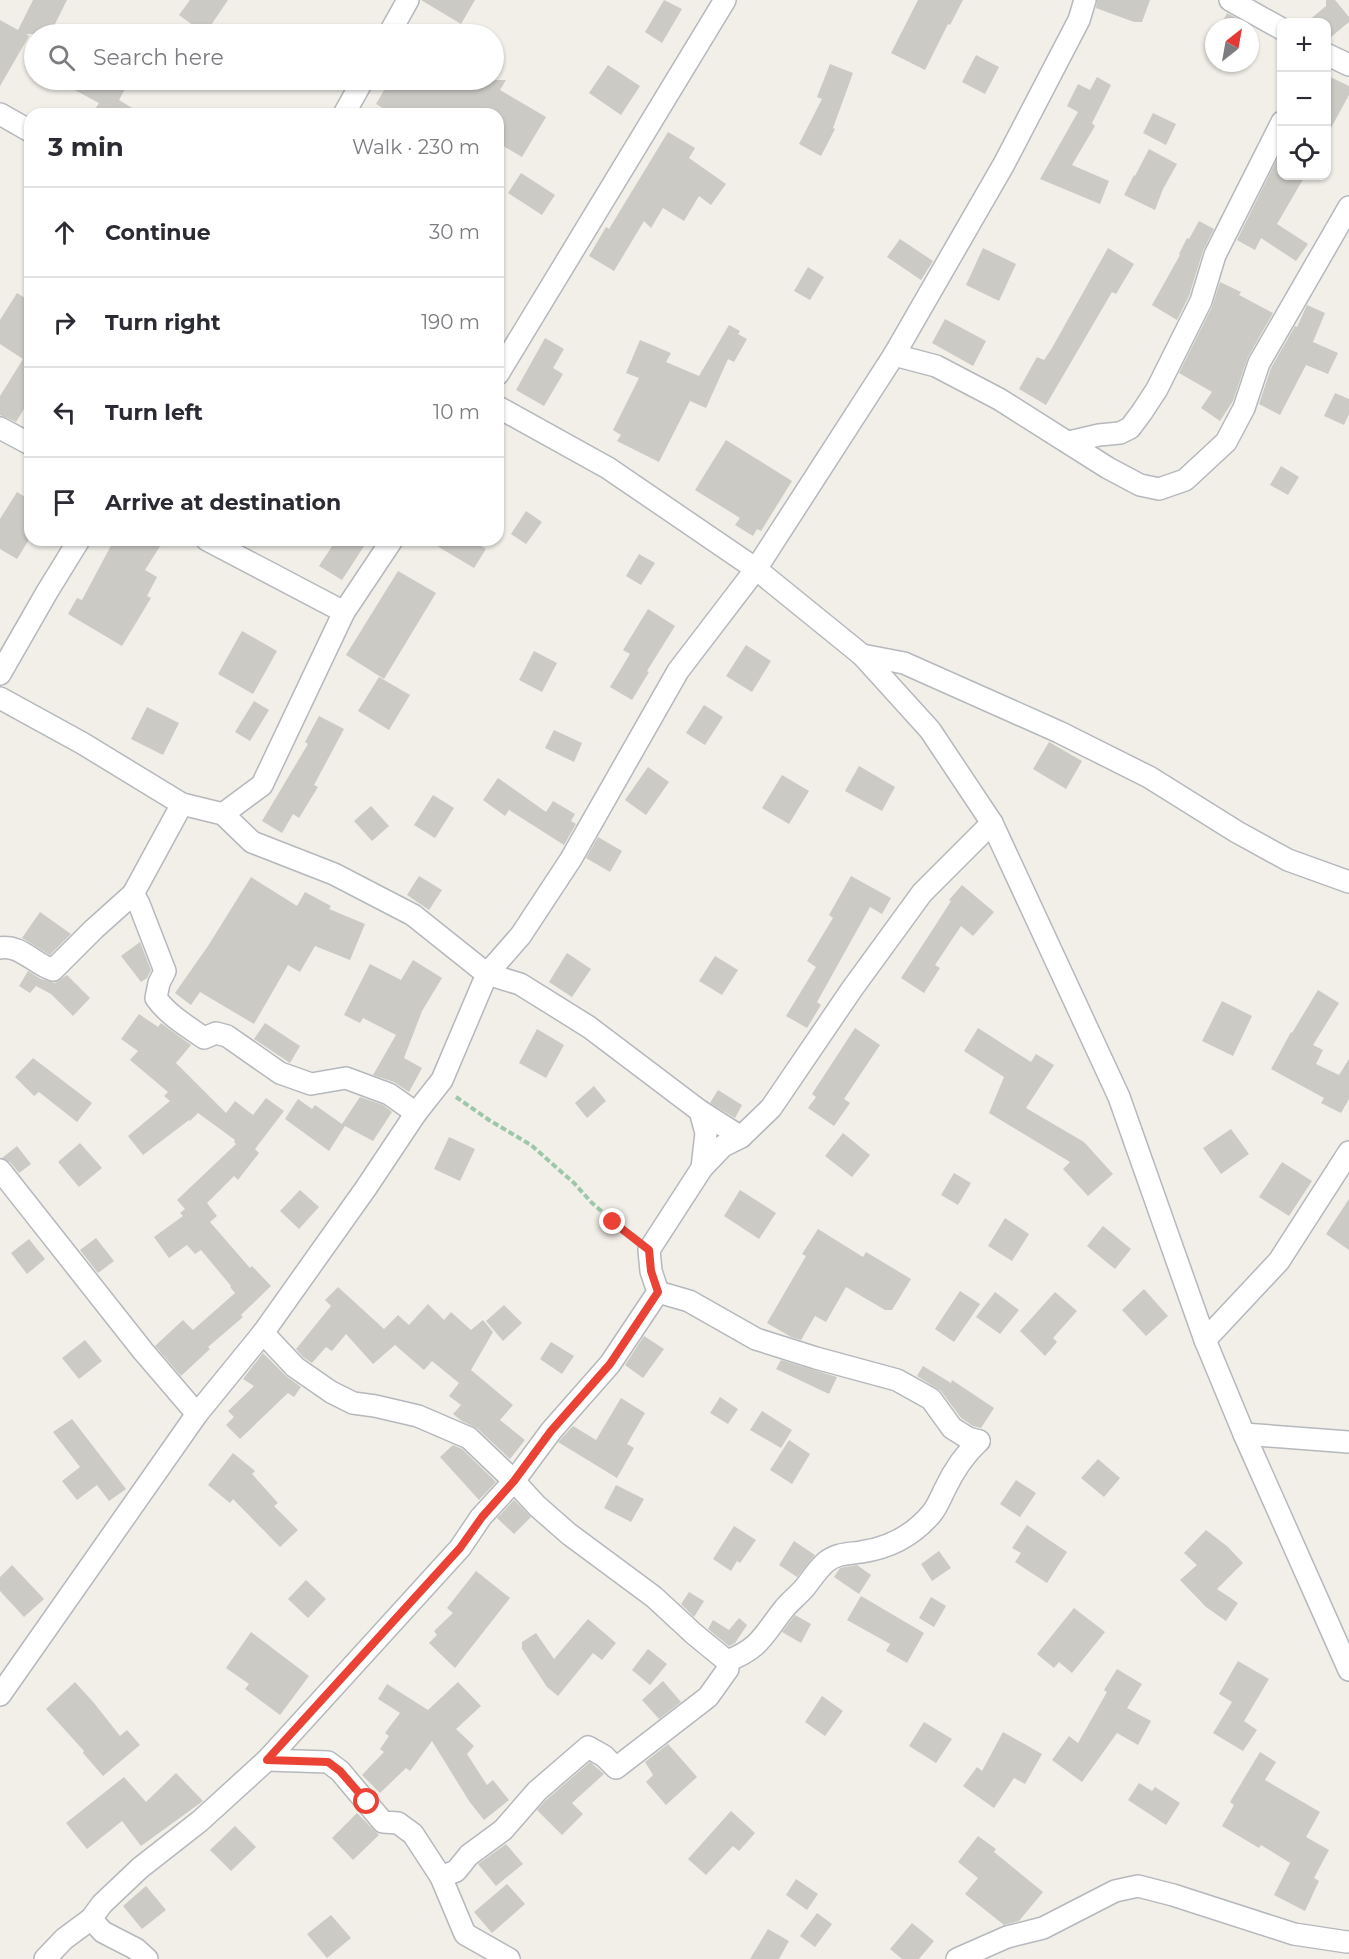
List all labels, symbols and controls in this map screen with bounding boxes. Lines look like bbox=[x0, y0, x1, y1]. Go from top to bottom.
north arrow bbox=[1205, 18, 1259, 72]
map controls bbox=[1277, 18, 1331, 180]
button: + bbox=[1277, 18, 1331, 72]
search box bbox=[24, 24, 504, 90]
icon: search bbox=[45, 41, 78, 74]
text: Search here bbox=[93, 44, 224, 71]
button: − bbox=[1277, 72, 1331, 126]
button: locate bbox=[1277, 126, 1331, 180]
text: 3 min bbox=[48, 131, 124, 163]
text: Walk · 230 m bbox=[352, 135, 480, 159]
icon: ahead bbox=[48, 216, 81, 249]
text: Continue bbox=[105, 219, 211, 246]
text: 30 m bbox=[429, 220, 480, 244]
icon: right bbox=[48, 306, 81, 339]
text: Turn right bbox=[105, 309, 220, 336]
text: 190 m bbox=[421, 310, 480, 334]
icon: left bbox=[48, 396, 81, 429]
text: Turn left bbox=[105, 399, 203, 426]
text: 10 m bbox=[433, 400, 480, 424]
icon: arrive bbox=[48, 486, 81, 519]
text: Arrive at destination bbox=[105, 489, 341, 516]
route end bbox=[599, 1208, 625, 1234]
route start bbox=[353, 1788, 379, 1814]

